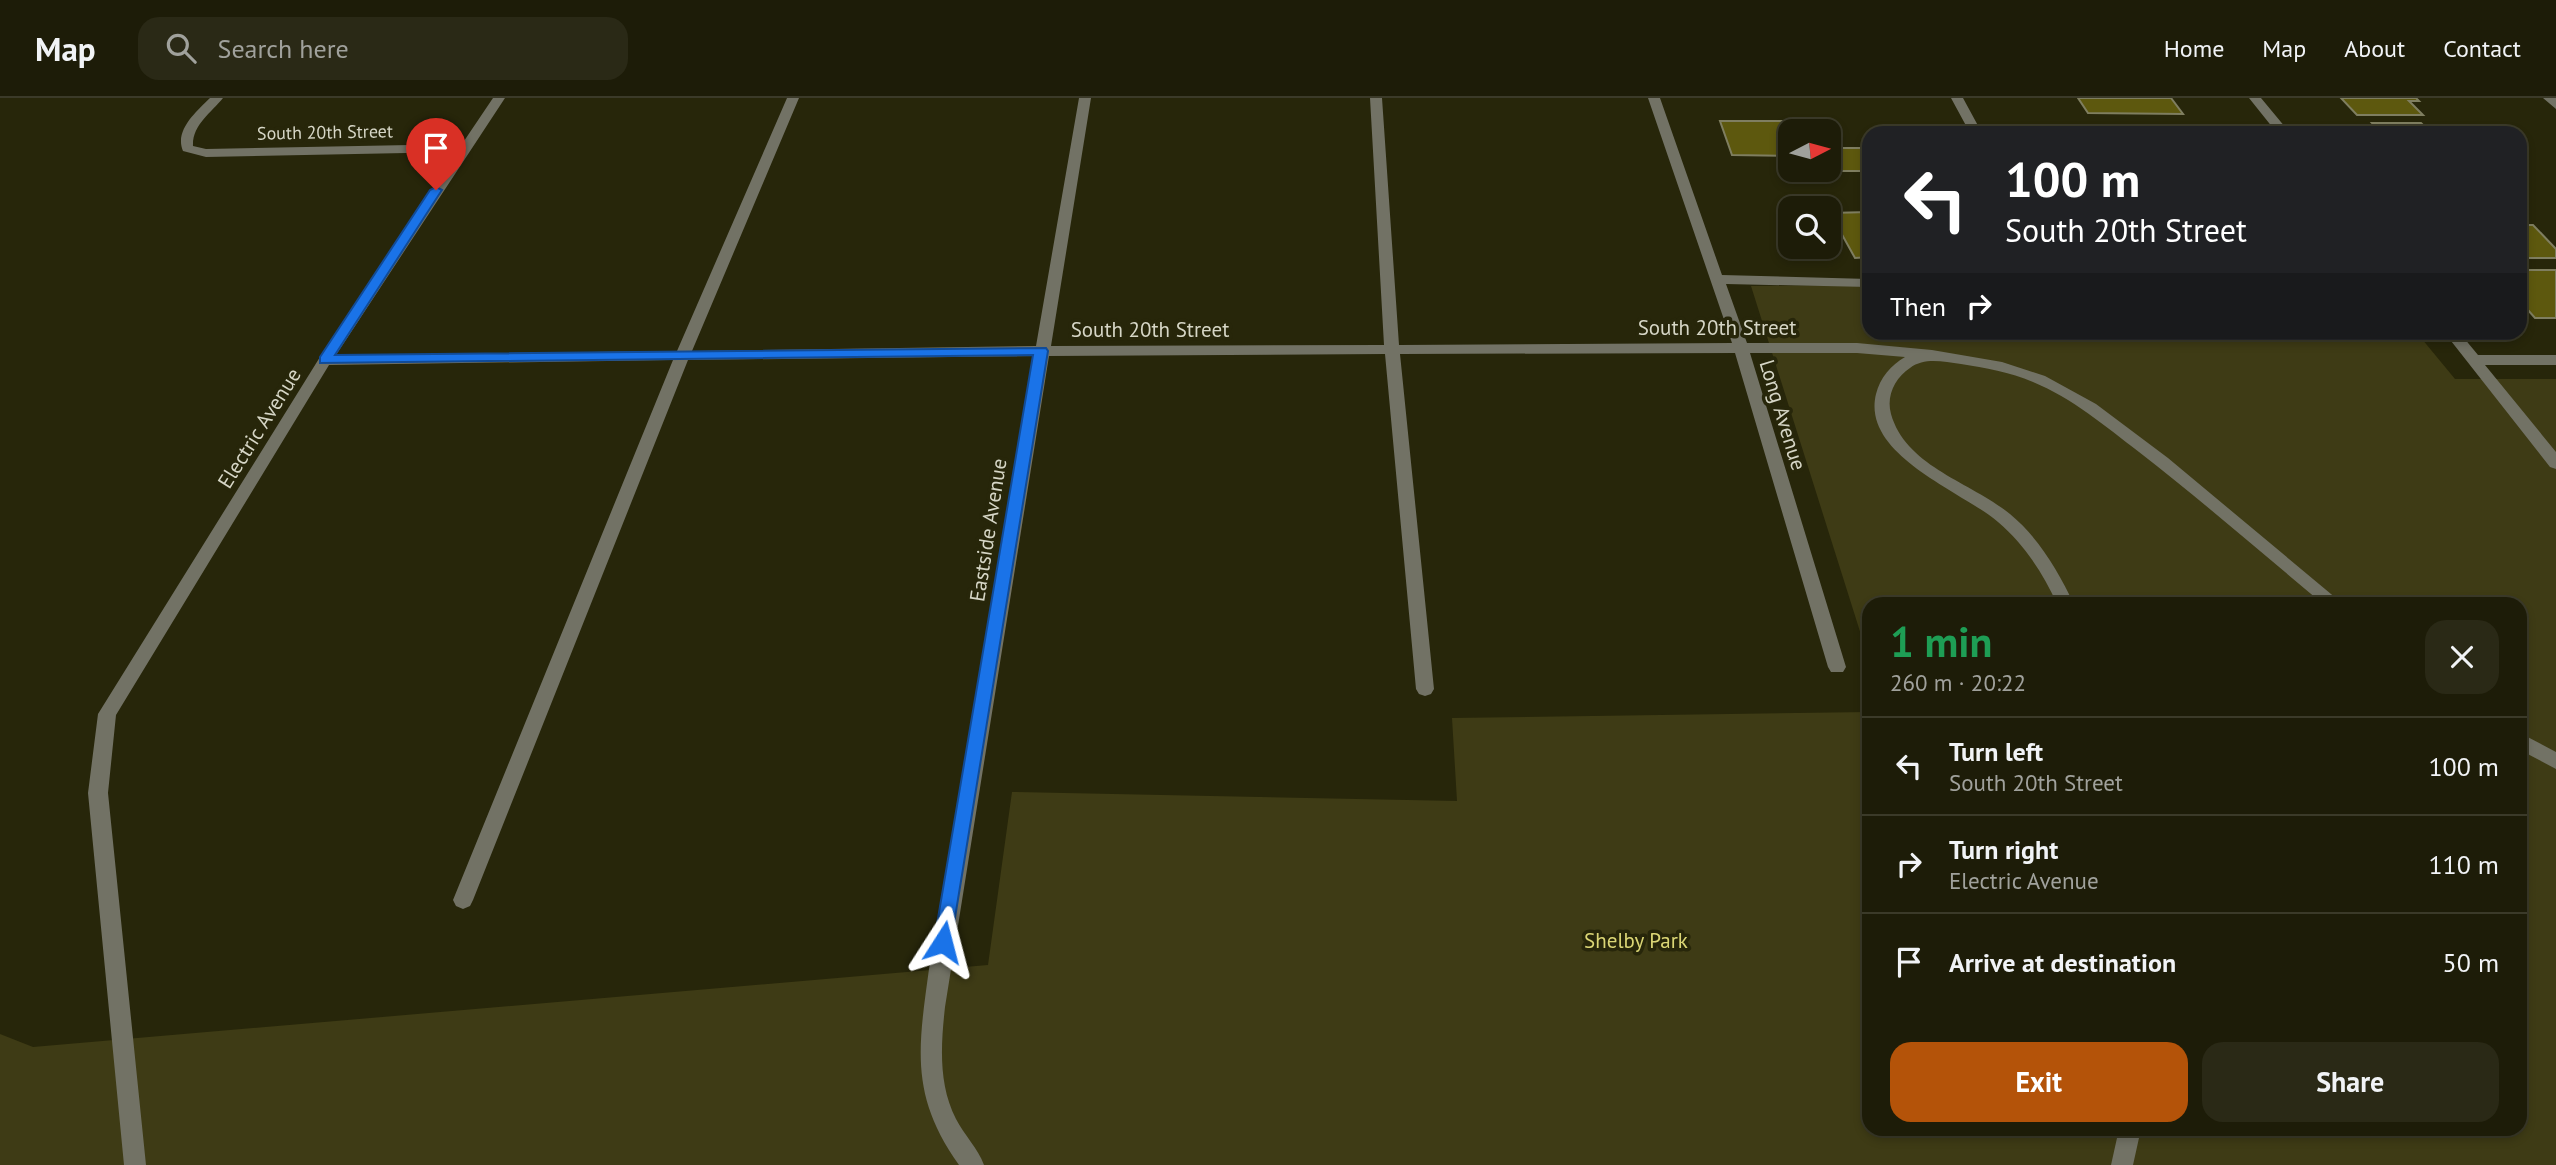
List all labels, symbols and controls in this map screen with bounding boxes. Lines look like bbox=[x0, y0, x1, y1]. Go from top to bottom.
search box bbox=[138, 17, 628, 80]
text: Map bbox=[35, 27, 96, 70]
icon: search bbox=[162, 29, 200, 67]
text: Search here bbox=[218, 32, 349, 65]
text: Home bbox=[2164, 33, 2224, 64]
text: Map bbox=[2262, 33, 2306, 64]
text: About bbox=[2344, 33, 2405, 64]
text: Contact bbox=[2443, 33, 2521, 64]
pin bbox=[406, 118, 466, 190]
street label: South 20th Street bbox=[257, 119, 393, 145]
north arrow bbox=[1778, 119, 1841, 182]
map controls bbox=[1778, 119, 1841, 259]
icon: arrive bbox=[417, 129, 455, 167]
text: 100 m bbox=[2005, 147, 2140, 211]
icon: left bbox=[1890, 154, 1981, 245]
button: search bbox=[1778, 196, 1841, 259]
text: South 20th Street bbox=[2005, 209, 2247, 251]
icon: right bbox=[1960, 287, 1998, 325]
text: Then bbox=[1890, 290, 1946, 323]
street label: South 20th Street bbox=[1638, 314, 1796, 341]
street label: South 20th Street bbox=[1071, 316, 1229, 343]
street label: Long Avenue bbox=[1753, 356, 1813, 474]
street label: Electric Avenue bbox=[211, 363, 307, 493]
street label: Eastside Avenue bbox=[963, 456, 1013, 604]
text: 1 min bbox=[1890, 614, 1992, 669]
button: close bbox=[2425, 620, 2499, 694]
text: 260 m · 20:22 bbox=[1890, 668, 2026, 697]
text: Turn left bbox=[1949, 735, 2043, 768]
icon: left bbox=[1890, 747, 1928, 785]
text: 100 m bbox=[2428, 750, 2499, 783]
text: South 20th Street bbox=[1949, 768, 2123, 797]
text: Turn right bbox=[1949, 833, 2058, 866]
icon: right bbox=[1890, 845, 1928, 883]
text: 110 m bbox=[2428, 848, 2499, 881]
text: Electric Avenue bbox=[1949, 866, 2099, 895]
position arrow bbox=[906, 905, 980, 979]
park label: Shelby Park bbox=[1584, 927, 1688, 954]
icon: arrive bbox=[1890, 943, 1928, 981]
text: Arrive at destination bbox=[1949, 946, 2176, 979]
text: 50 m bbox=[2443, 946, 2499, 979]
button: Exit bbox=[1890, 1042, 2188, 1122]
button: Share bbox=[2202, 1042, 2499, 1122]

